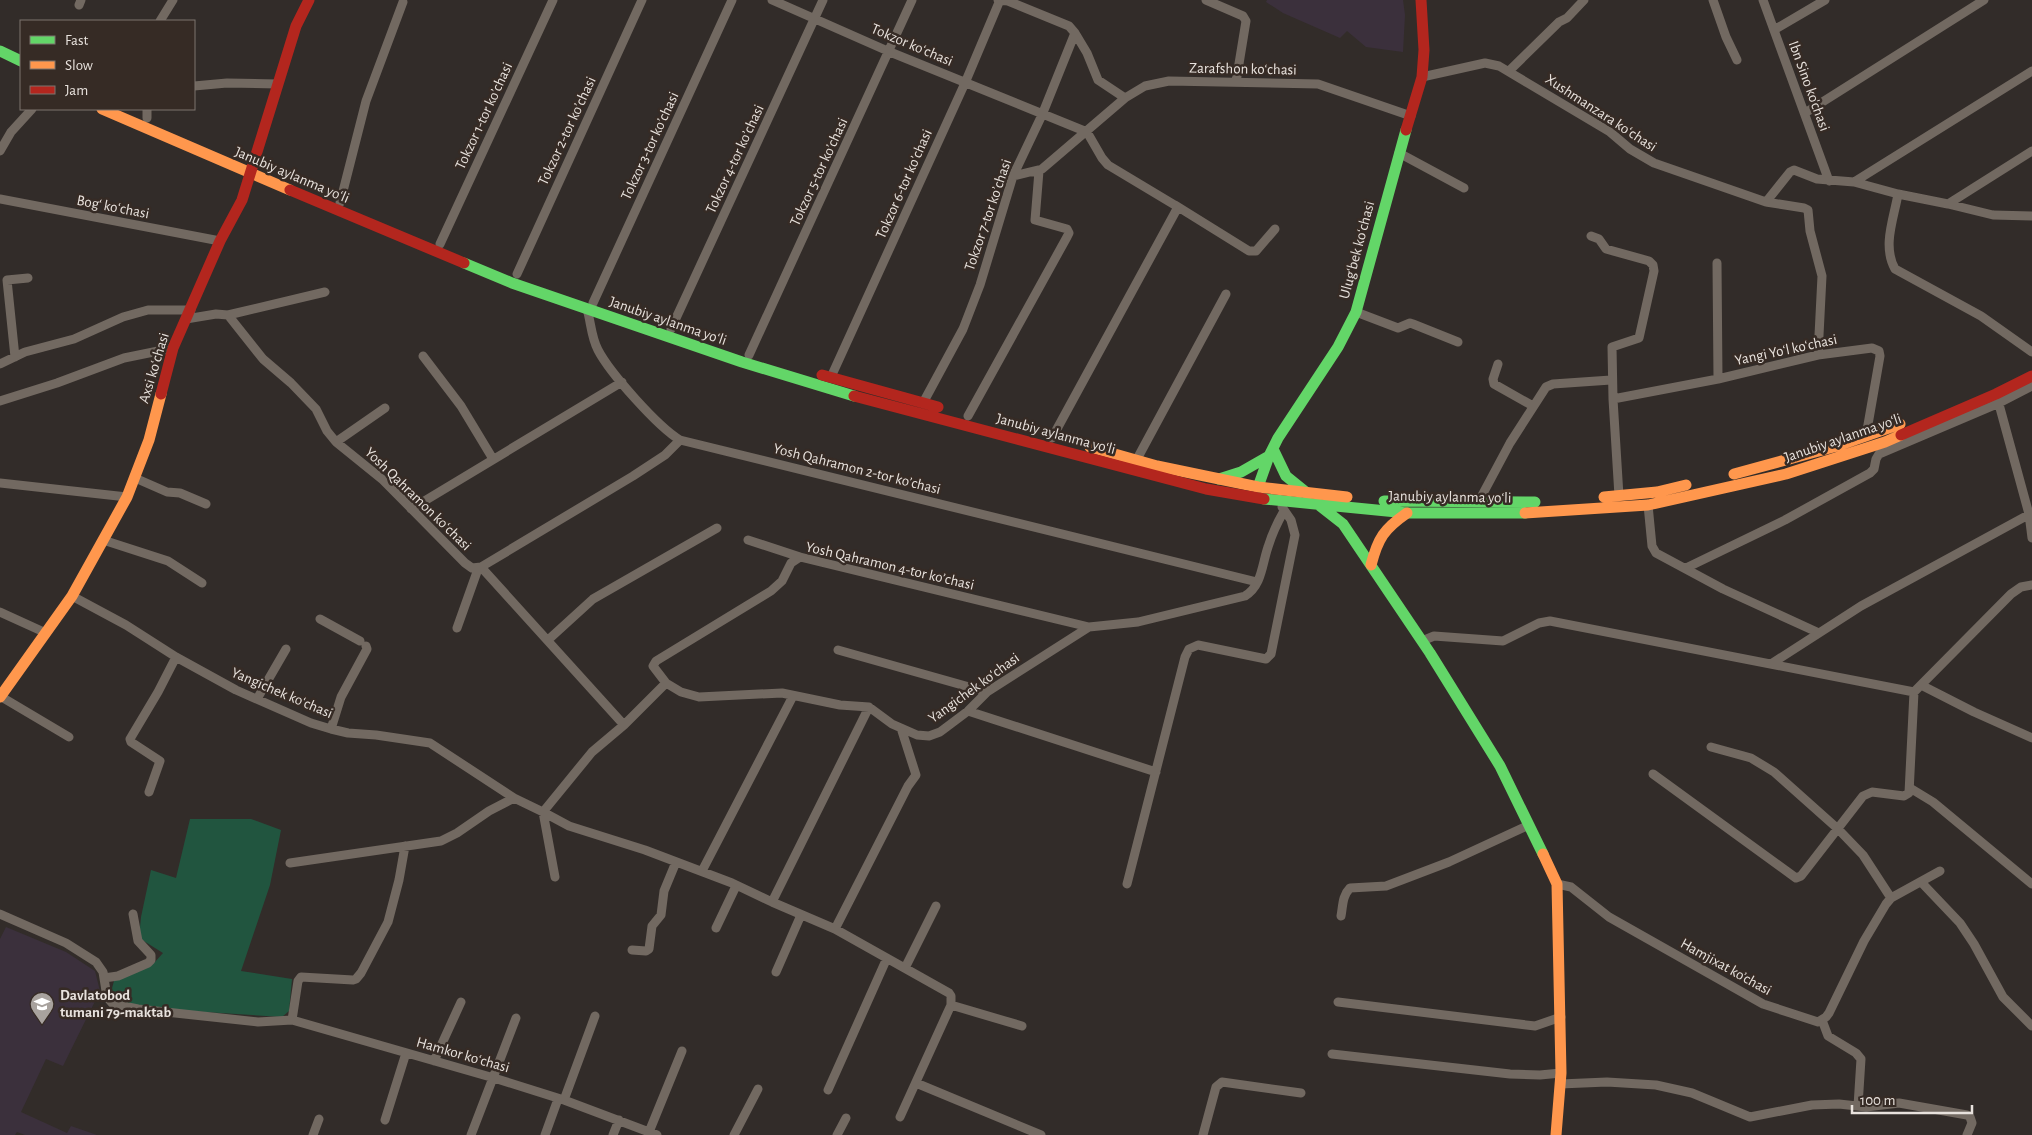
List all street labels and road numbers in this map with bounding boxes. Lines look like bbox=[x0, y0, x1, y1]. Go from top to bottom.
street label: Tokzor koʻchasi bbox=[869, 21, 955, 69]
street label: Ibn Sino ko'chasi bbox=[1786, 39, 1832, 133]
street label: Tokzor 1-tor koʼchasi bbox=[453, 60, 515, 172]
street label: Zarafshon koʻchasi bbox=[1189, 61, 1297, 77]
street label: Xushmanzara koʻchasi bbox=[1543, 72, 1659, 154]
street label: Tokzor 2-tor koʼchasi bbox=[535, 74, 599, 188]
street label: Tokzor 3-tor koʼchasi bbox=[618, 90, 682, 202]
street label: Tokzor 4-tor koʼchasi bbox=[703, 102, 767, 216]
street label: Tokzor 5-tor koʼchasi bbox=[787, 116, 851, 228]
street label: Tokzor 6-tor koʼchasi bbox=[873, 127, 935, 241]
street label: Janubiy aylanma yoʻli bbox=[233, 144, 351, 206]
street label: Tokzor 7-tor koʼchasi bbox=[962, 157, 1014, 273]
street label: Bogʻ koʻchasi bbox=[75, 193, 151, 221]
street label: Ulugʻbek koʻchasi bbox=[1337, 199, 1377, 301]
street label: Janubiy aylanma yoʻli bbox=[608, 294, 728, 348]
street label: Axsi koʻchasi bbox=[136, 331, 172, 405]
street label: Yangi Yoʻl koʻchasi bbox=[1734, 332, 1838, 368]
street label: Janubiy aylanma yoʻli bbox=[995, 411, 1117, 457]
street label: Janubiy aylanma yoʻli bbox=[1783, 411, 1903, 465]
street label: Yosh Qahramon 2-tor koʼchasi bbox=[772, 441, 942, 497]
street label: Yosh Qahramon koʻchasi bbox=[362, 444, 474, 554]
street label: Janubiy aylanma yoʻli bbox=[1389, 488, 1511, 506]
street label: Yosh Qahramon 4-tor koʼchasi bbox=[804, 539, 976, 593]
street label: Yangichek koʻchasi bbox=[926, 650, 1022, 726]
street label: Yangichek koʻchasi bbox=[229, 665, 335, 721]
street label: Hamjixat ko’chasi bbox=[1678, 936, 1774, 998]
street label: Hamkor koʻchasi bbox=[415, 1035, 511, 1075]

